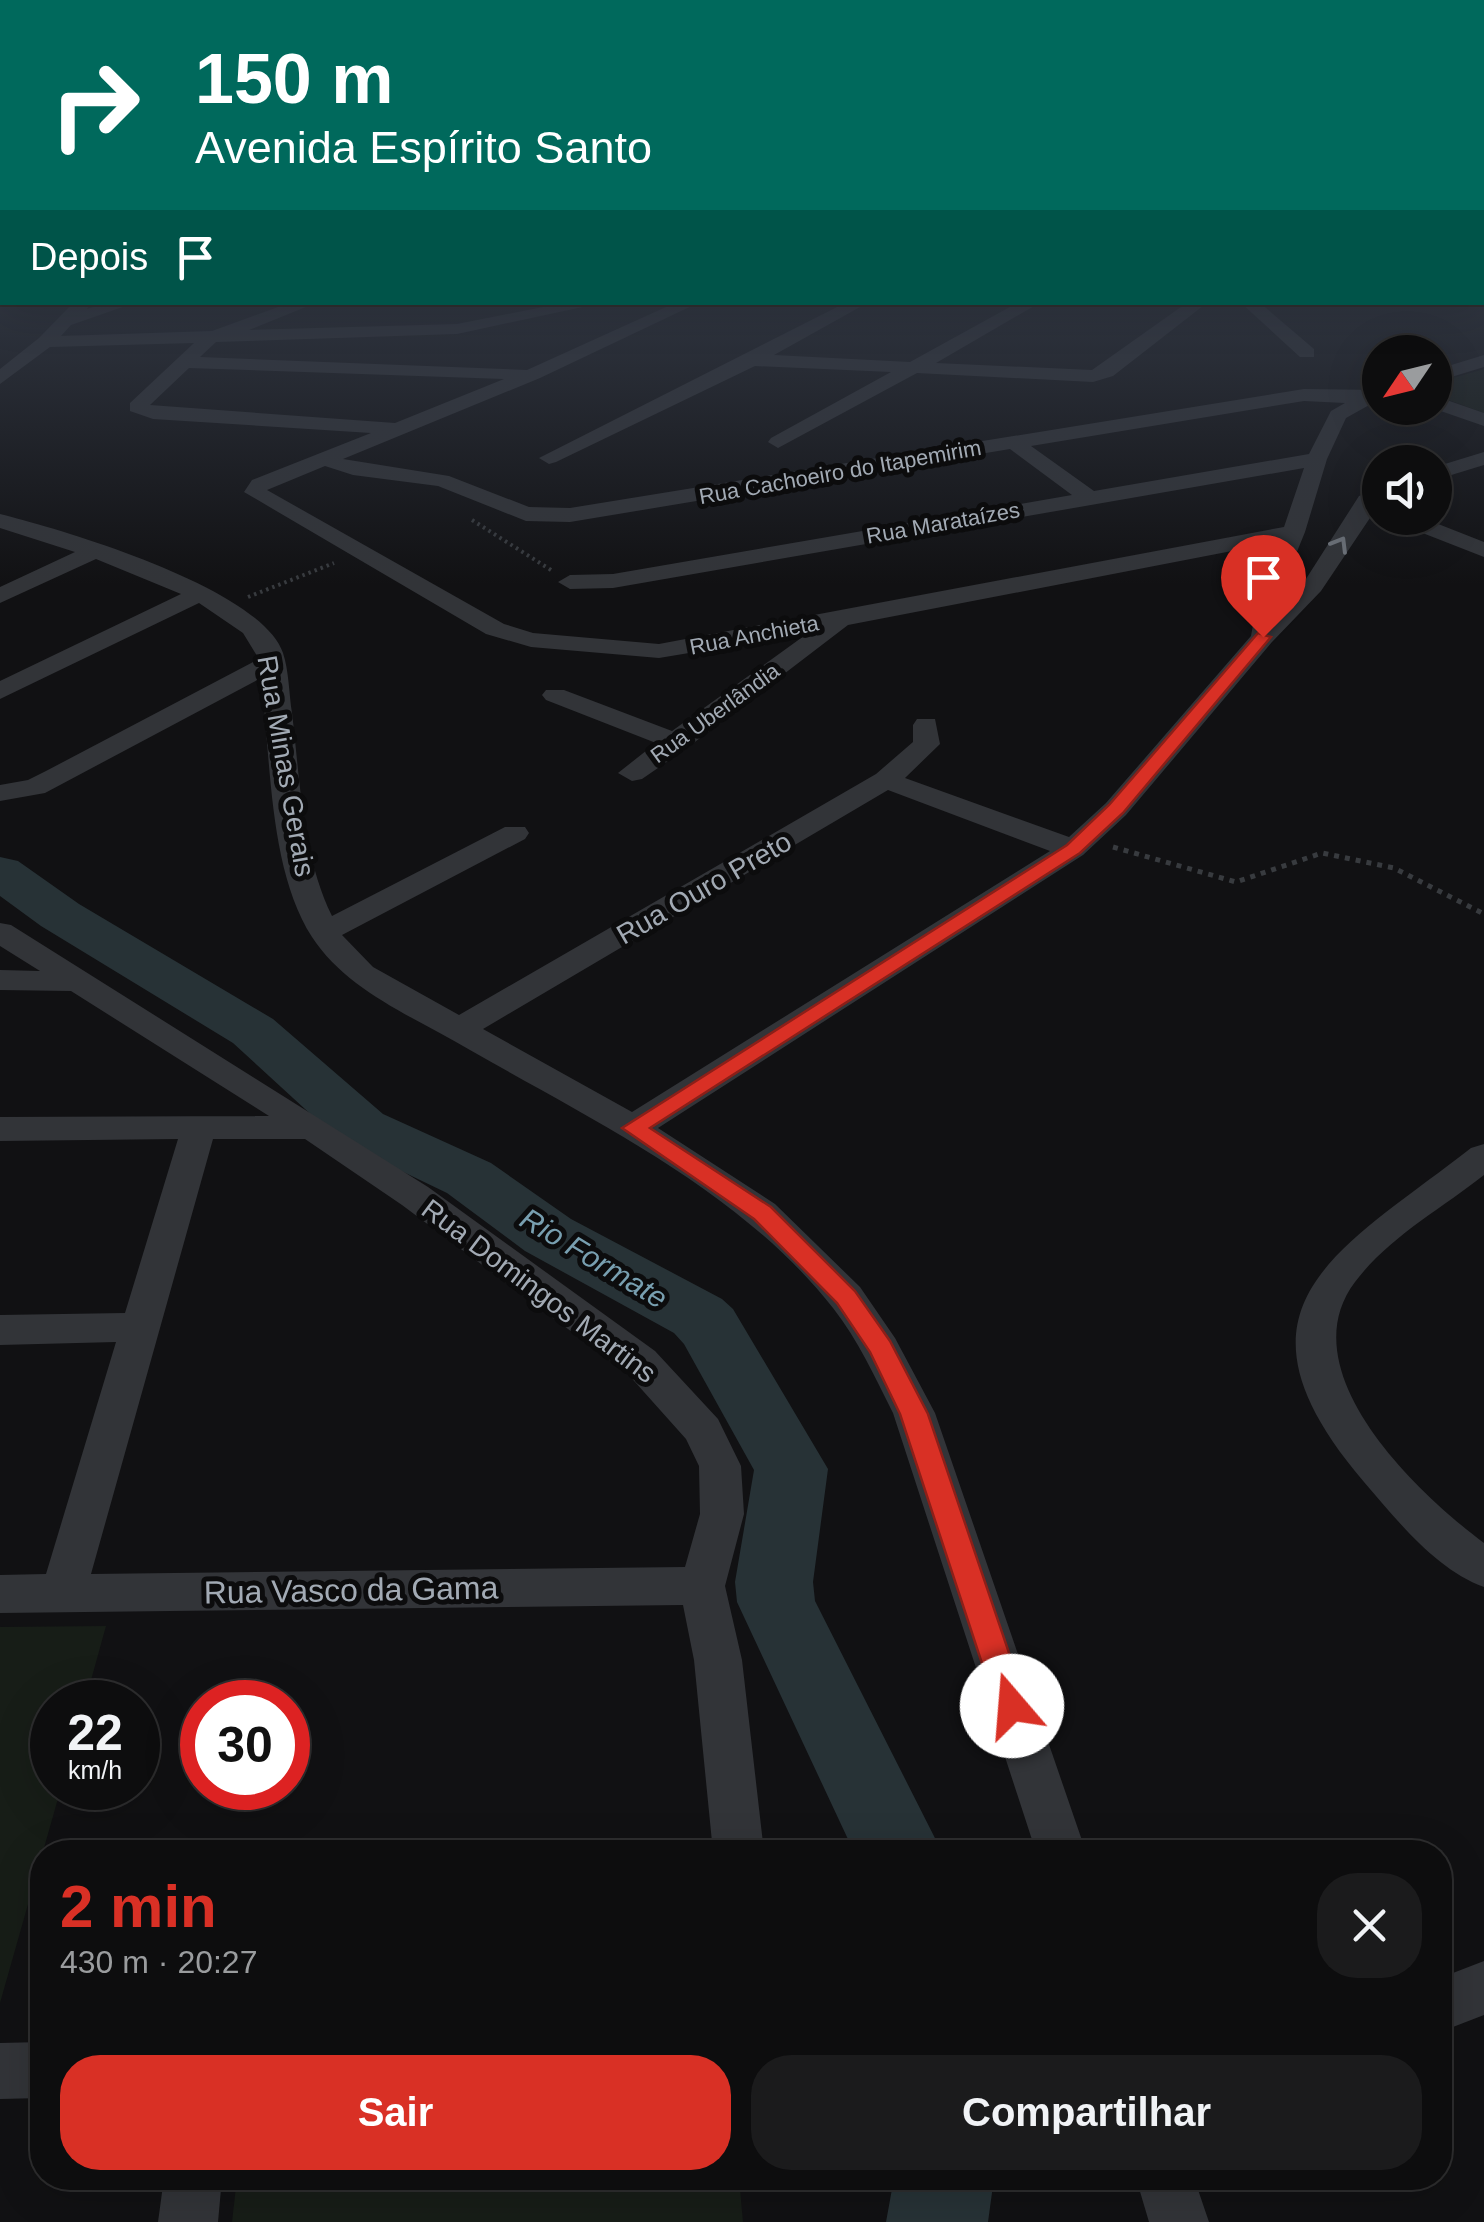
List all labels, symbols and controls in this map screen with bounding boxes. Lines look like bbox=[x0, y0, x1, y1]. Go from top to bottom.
icon: right bbox=[30, 40, 160, 170]
text: 150 m bbox=[195, 40, 393, 118]
text: Avenida Espírito Santo bbox=[195, 122, 652, 173]
icon: arrive bbox=[168, 230, 223, 285]
text: Depois bbox=[30, 236, 148, 278]
north arrow bbox=[1362, 335, 1452, 425]
map controls bbox=[1362, 335, 1452, 535]
street label: Rua Cachoeiro do Itapemirim bbox=[697, 435, 983, 509]
button: sound bbox=[1362, 445, 1452, 535]
street label: Rua Marataízes bbox=[864, 497, 1022, 549]
pin bbox=[1221, 535, 1306, 638]
one-way arrow bbox=[1328, 537, 1347, 555]
icon: arrive bbox=[1236, 550, 1291, 605]
street label: Rua Anchieta bbox=[687, 610, 821, 660]
street label: Rua Minas Gerais bbox=[251, 653, 321, 879]
street label: Rua Uberlândia bbox=[646, 658, 785, 768]
street label: Rua Ouro Preto bbox=[611, 826, 797, 950]
street label: Rua Domingos Martins bbox=[416, 1193, 662, 1389]
water label: Rio Formate bbox=[515, 1201, 673, 1315]
street label: Rua Vasco da Gama bbox=[203, 1569, 499, 1611]
position arrow bbox=[960, 1654, 1064, 1758]
speed limit sign: 30 bbox=[180, 1680, 310, 1810]
text: 22 bbox=[67, 1705, 123, 1761]
text: km/h bbox=[68, 1756, 122, 1784]
text: 2 min bbox=[60, 1873, 217, 1940]
button: close bbox=[1317, 1873, 1422, 1978]
text: 430 m · 20:27 bbox=[60, 1944, 257, 1980]
button: Sair bbox=[60, 2055, 731, 2170]
button: Compartilhar bbox=[751, 2055, 1422, 2170]

